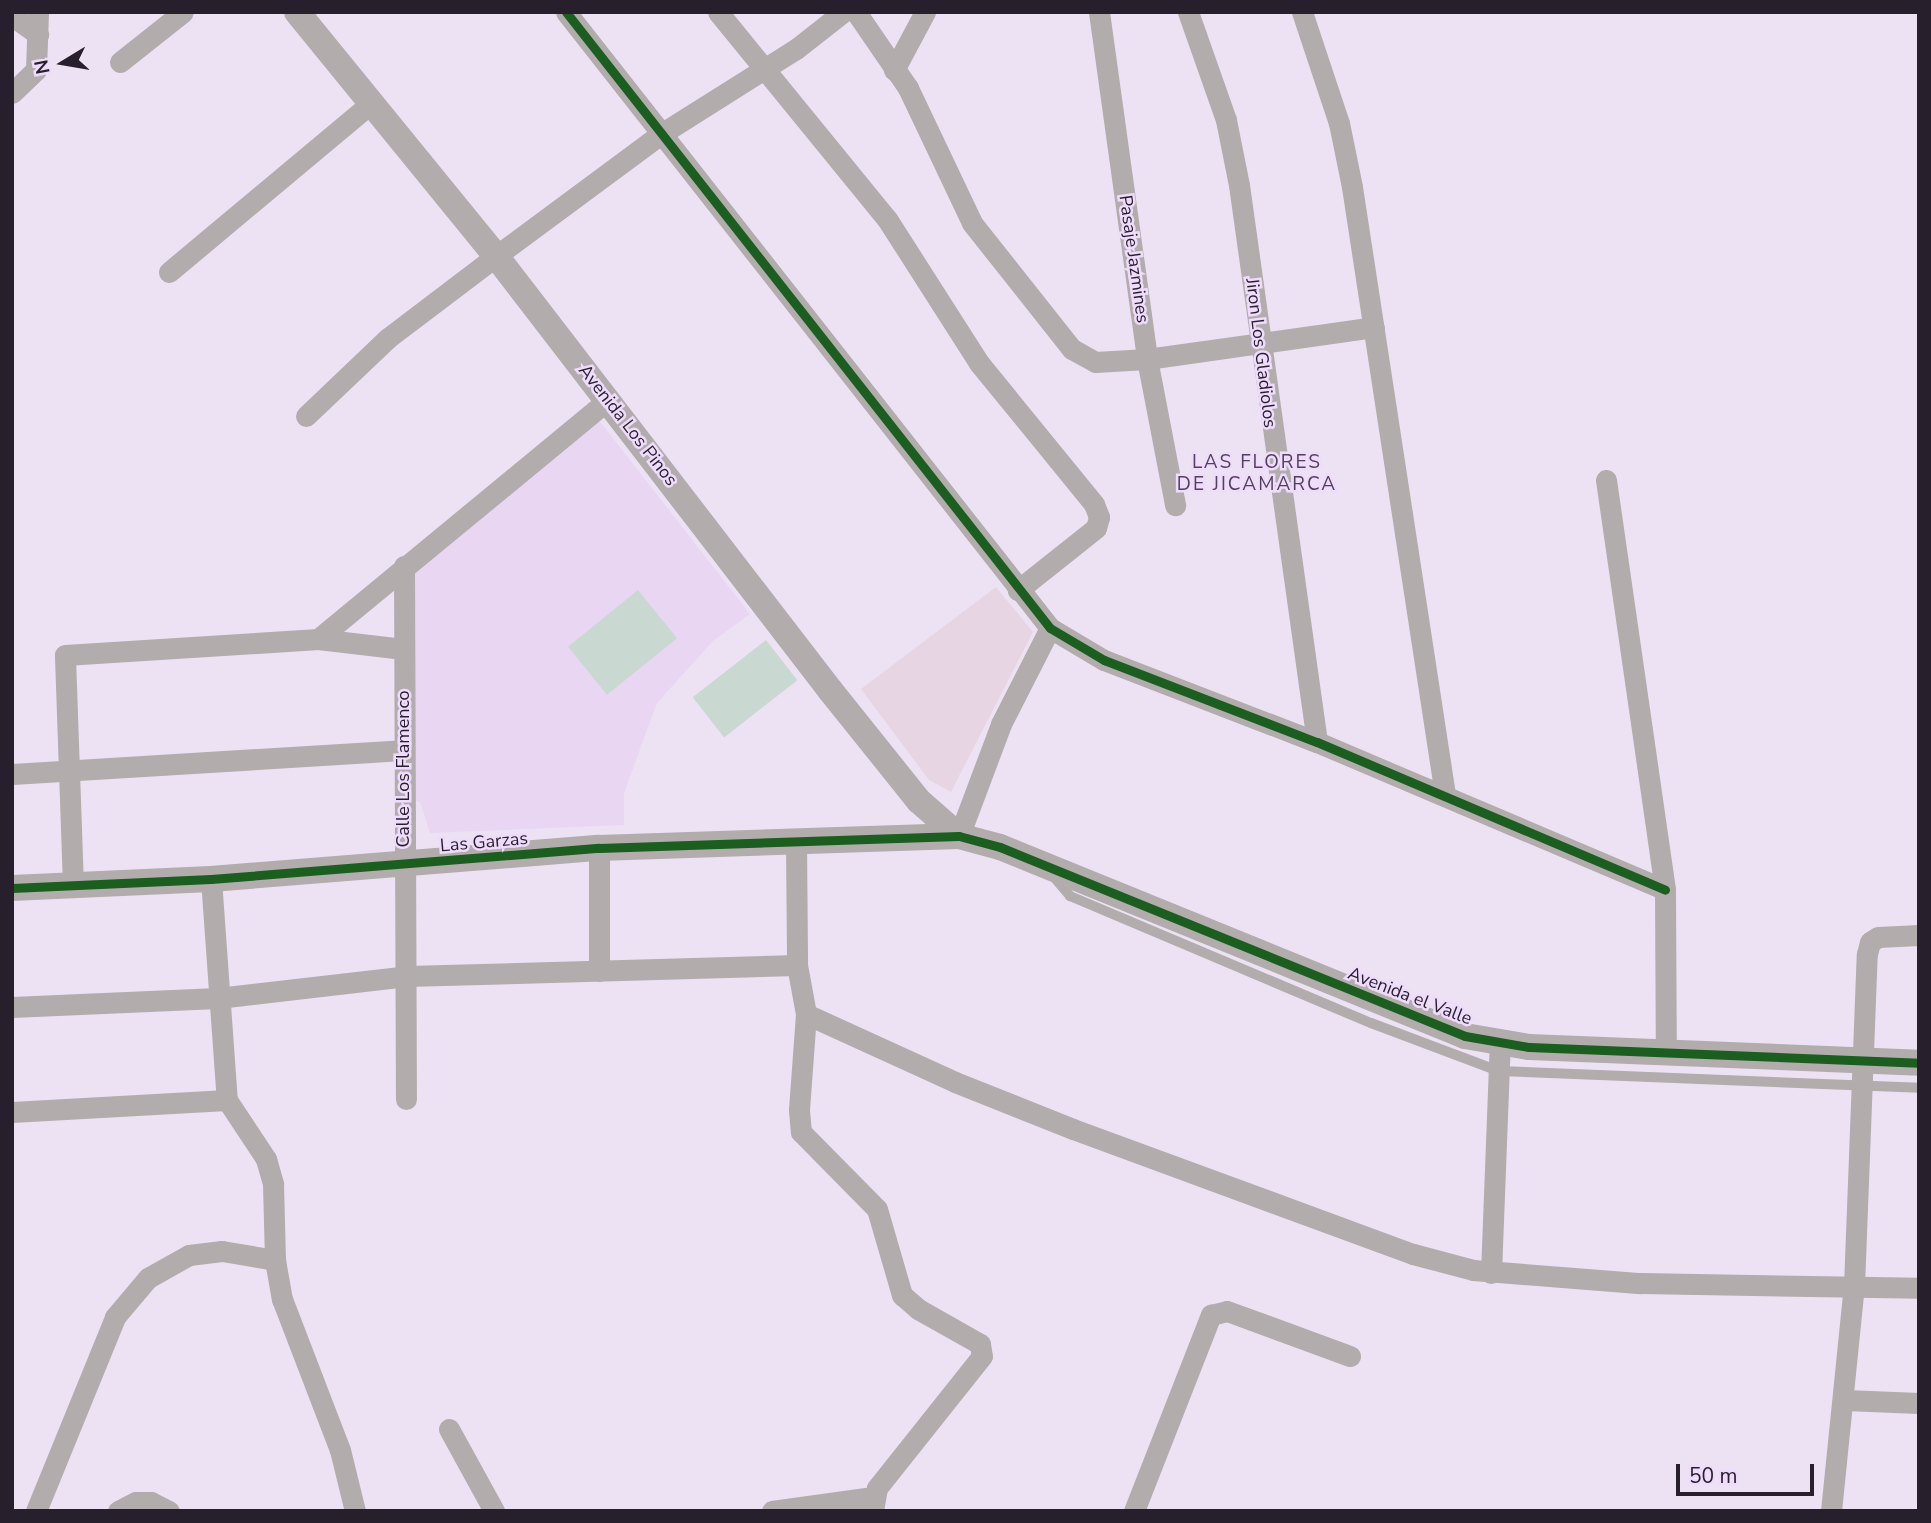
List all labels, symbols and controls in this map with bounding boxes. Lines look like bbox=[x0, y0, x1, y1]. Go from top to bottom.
north arrow bbox=[28, 28, 98, 98]
text: N bbox=[28, 58, 57, 76]
street label: Pasaje Jazmines bbox=[1114, 194, 1154, 324]
street label: Jiron Los Gladiolos bbox=[1241, 277, 1281, 429]
street label: Avenida Los Pinos bbox=[574, 360, 682, 490]
district label: LAS FLORES DE JICAMARCA bbox=[1178, 452, 1336, 496]
street label: Calle Los Flamenco bbox=[392, 690, 414, 848]
street label: Las Garzas bbox=[439, 827, 529, 857]
street label: Avenida el Valle bbox=[1345, 962, 1475, 1030]
scale bar bbox=[1679, 1450, 1817, 1494]
text: 50 m bbox=[1689, 1462, 1738, 1490]

